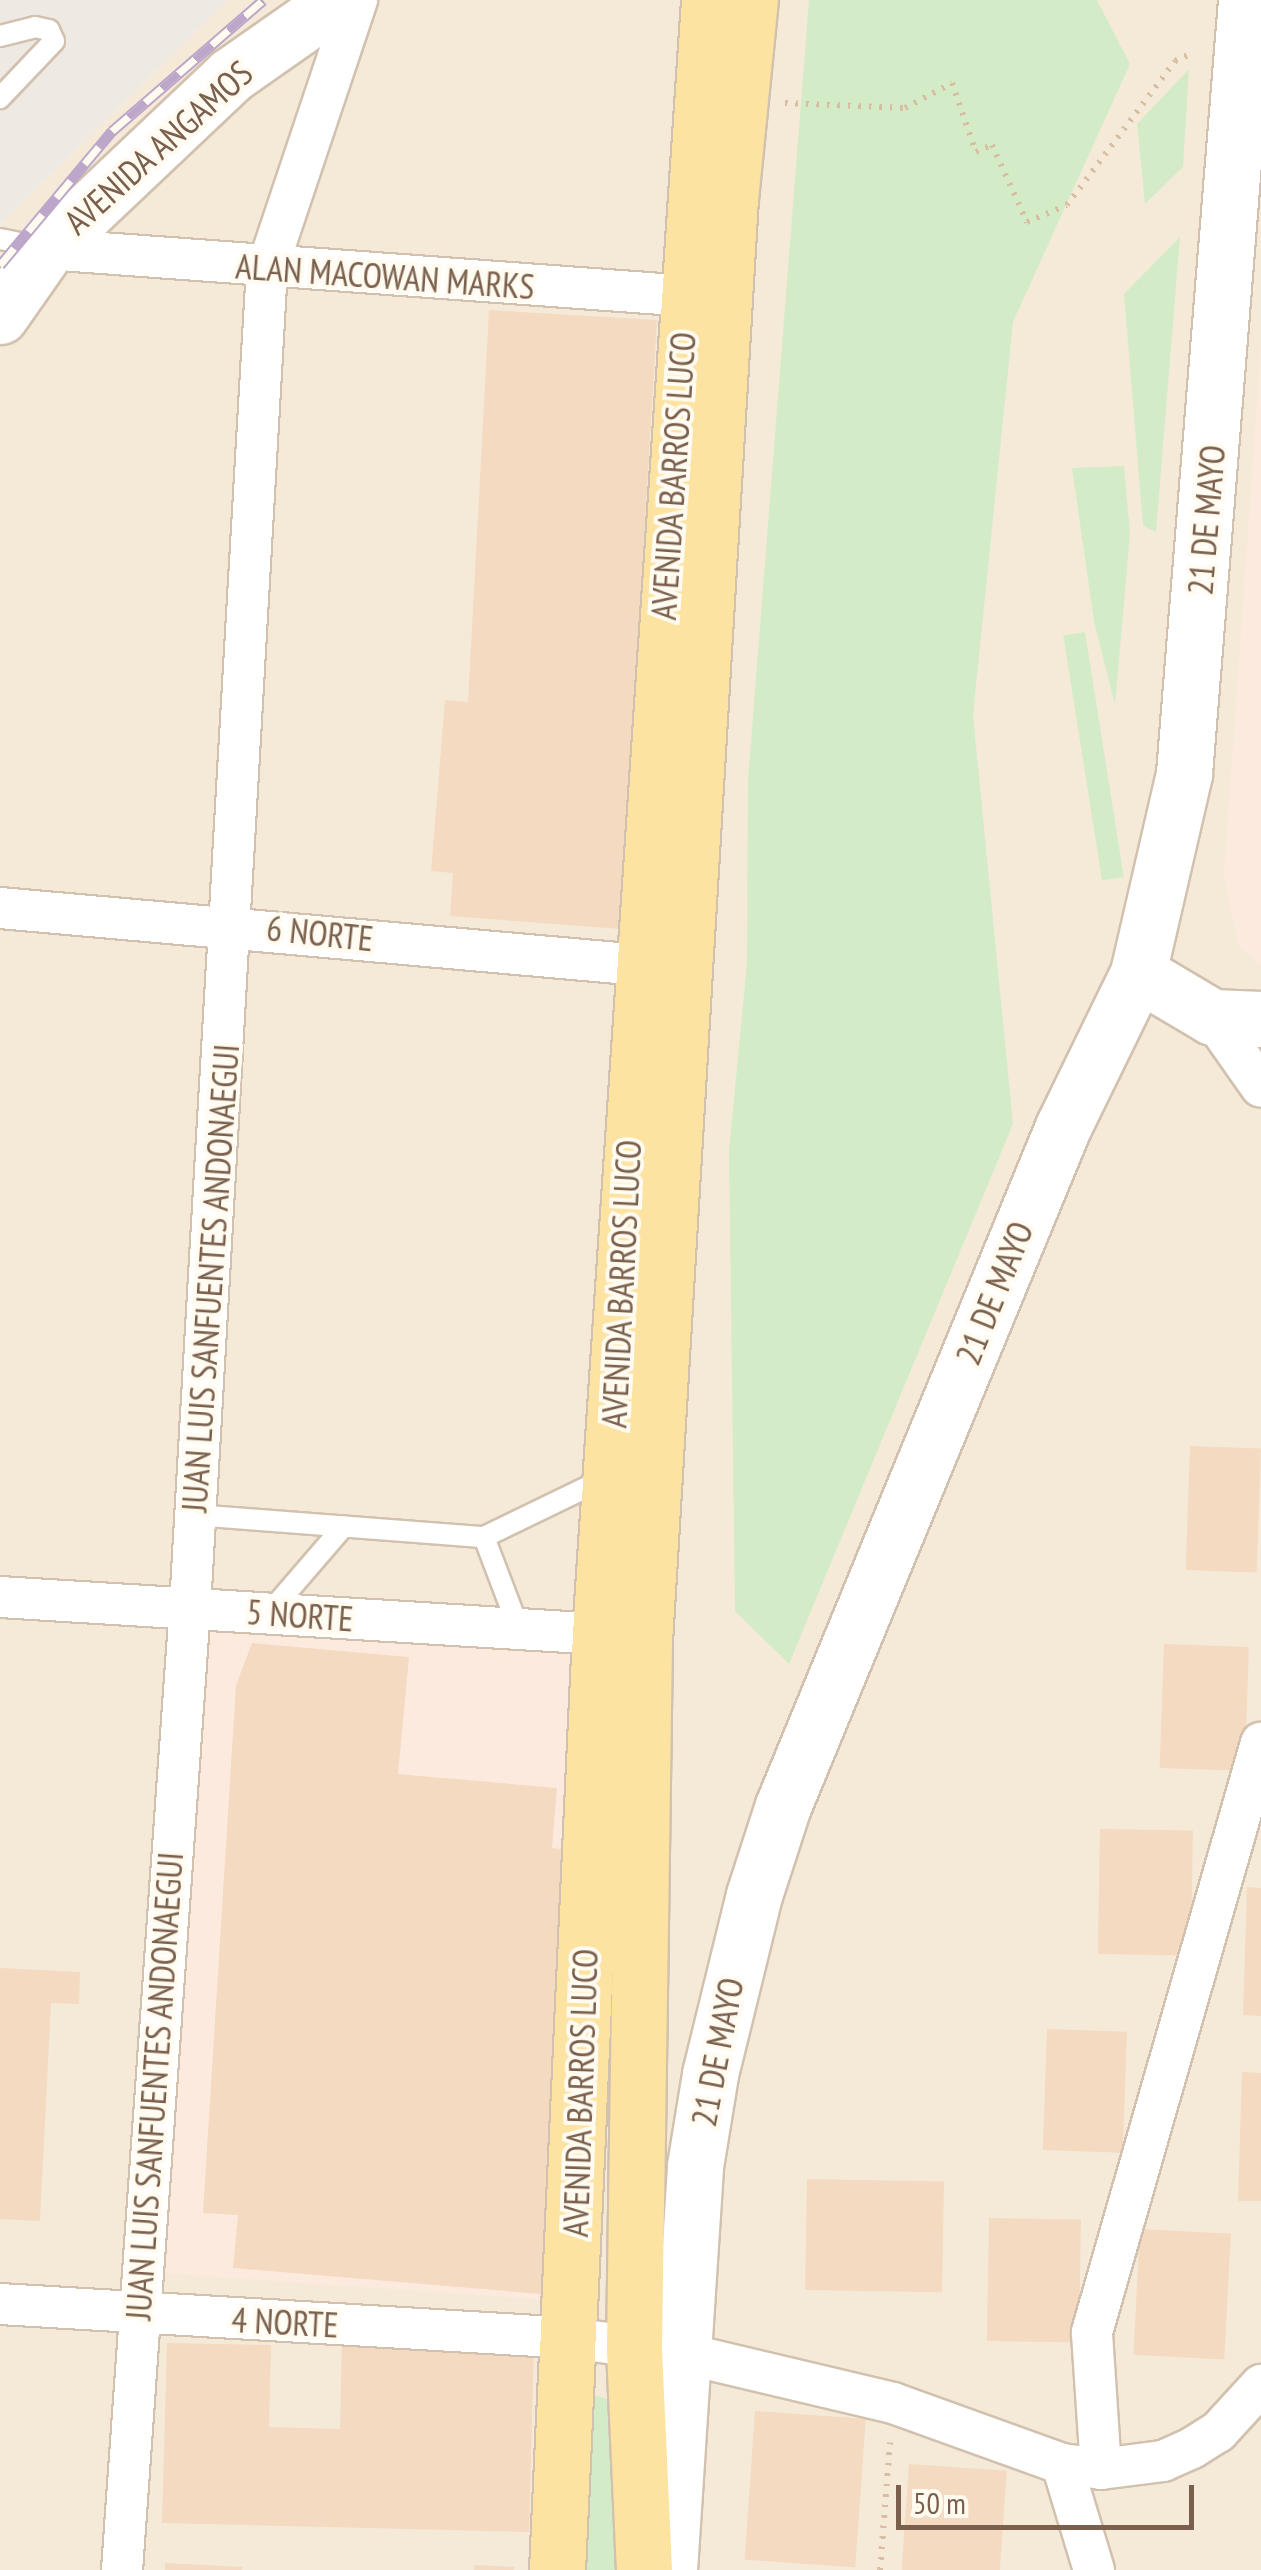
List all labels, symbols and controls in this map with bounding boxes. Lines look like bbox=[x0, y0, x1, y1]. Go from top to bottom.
street label: AVENIDA ANGAMOS bbox=[55, 51, 261, 243]
street label: ALAN MACOWAN MARKS bbox=[234, 245, 536, 307]
street label: AVENIDA BARROS LUCO bbox=[642, 330, 704, 622]
street label: 21 DE MAYO bbox=[1179, 443, 1233, 597]
street label: 6 NORTE bbox=[265, 907, 375, 959]
street label: JUAN LUIS SANFUENTES ANDONAEGUI bbox=[173, 1042, 247, 1514]
street label: AVENIDA BARROS LUCO bbox=[592, 1138, 650, 1430]
street label: 21 DE MAYO bbox=[946, 1215, 1042, 1371]
street label: 5 NORTE bbox=[245, 1590, 355, 1640]
street label: JUAN LUIS SANFUENTES ANDONAEGUI bbox=[117, 1850, 191, 2322]
street label: AVENIDA BARROS LUCO bbox=[554, 1948, 606, 2238]
street label: 21 DE MAYO bbox=[682, 1974, 752, 2130]
street label: 4 NORTE bbox=[230, 2298, 340, 2346]
scale bar bbox=[901, 2465, 1198, 2527]
text: 50 m bbox=[913, 2483, 966, 2522]

